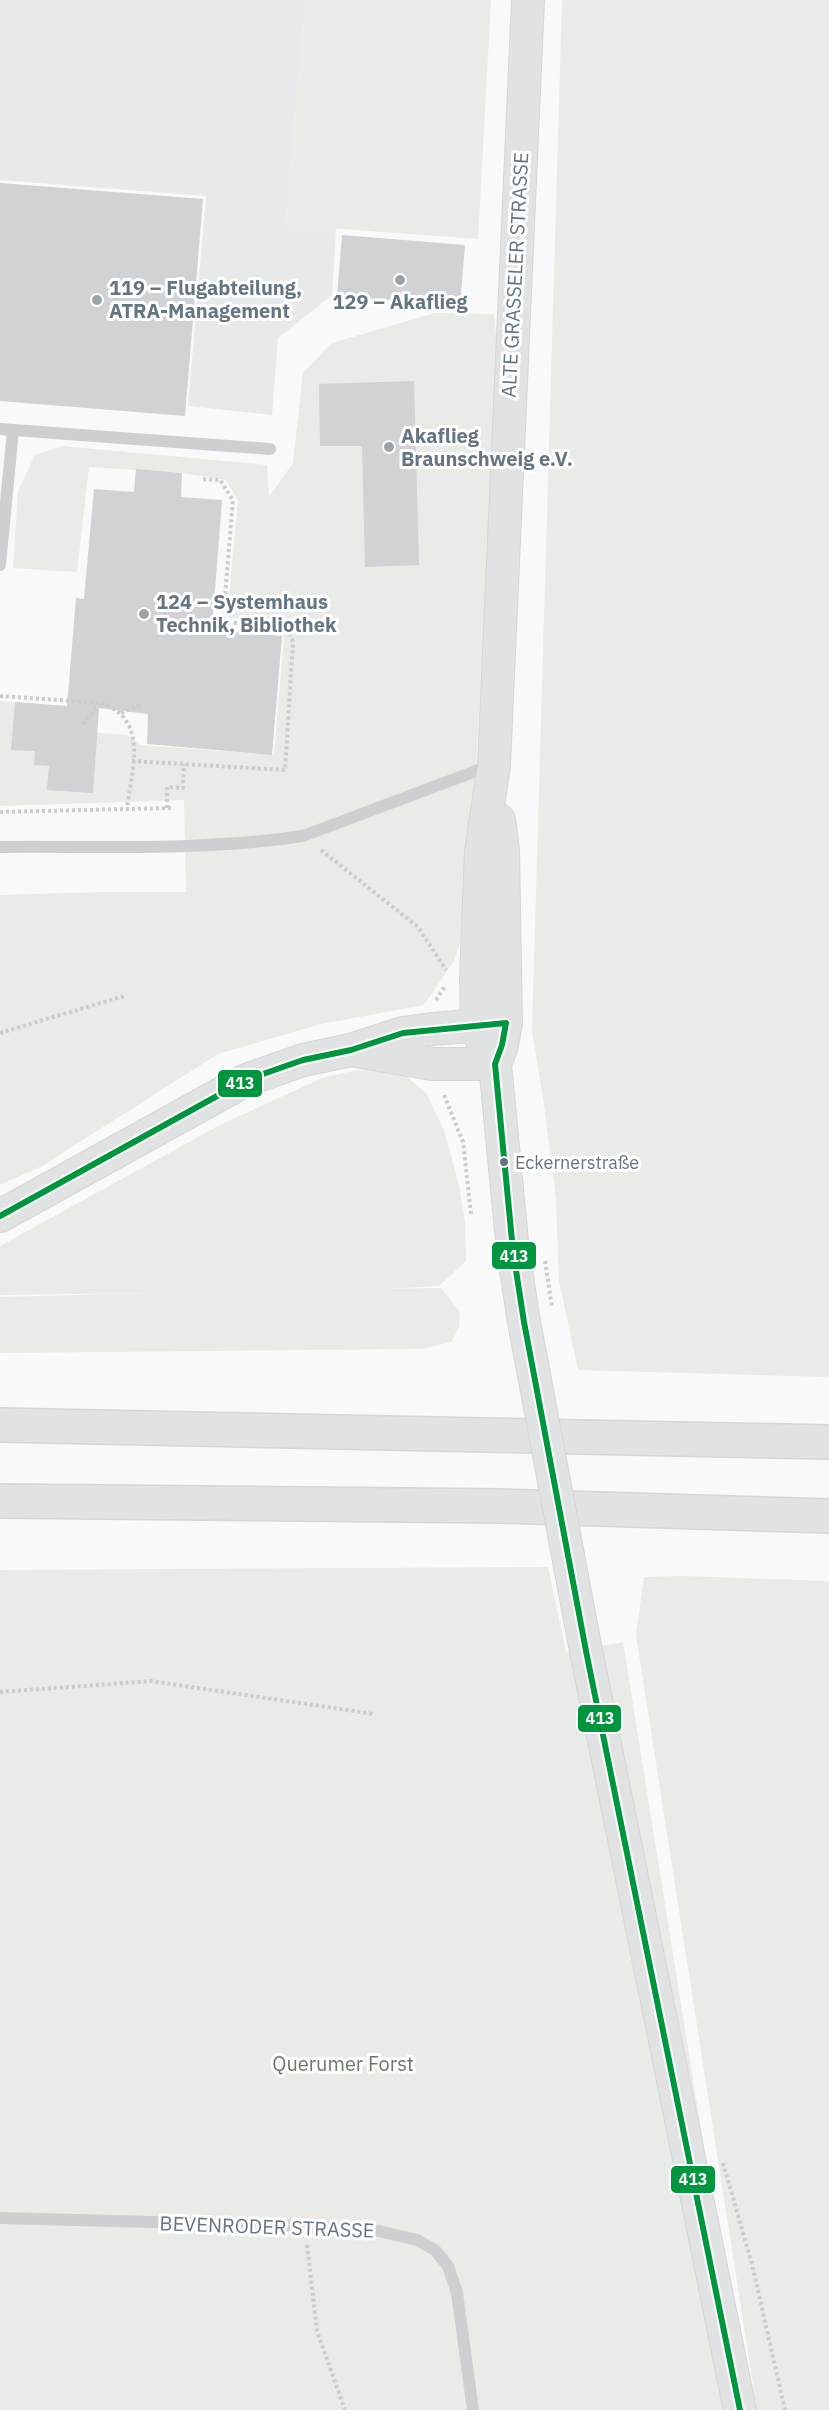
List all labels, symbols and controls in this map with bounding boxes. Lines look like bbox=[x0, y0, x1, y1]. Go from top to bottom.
street label: ALTE GRASSELER STRASSE bbox=[495, 152, 534, 398]
marker: 129 – Akaflieg bbox=[393, 273, 407, 287]
place label: 119 – Flugabteilung, ATRA-Management bbox=[109, 274, 302, 324]
place label: 129 – Akaflieg bbox=[332, 288, 469, 315]
marker: 119 – Flugabteilung, ATRA-Management bbox=[90, 293, 104, 307]
place label: Akaflieg Braunschweig e.V. bbox=[401, 422, 573, 472]
marker: Akaflieg Braunschweig e.V. bbox=[382, 440, 396, 454]
place label: 124 – Systemhaus Technik, Bibliothek bbox=[156, 588, 337, 638]
marker: 124 – Systemhaus Technik, Bibliothek bbox=[137, 607, 151, 621]
line badge: 413 bbox=[217, 1069, 263, 1098]
text: 413 bbox=[226, 1073, 254, 1093]
place label: Eckernerstraße bbox=[515, 1151, 639, 1174]
marker: Eckernerstraße bbox=[498, 1156, 510, 1168]
line badge: 413 bbox=[491, 1241, 537, 1270]
text: 413 bbox=[500, 1246, 528, 1266]
line badge: 413 bbox=[577, 1704, 622, 1733]
text: 413 bbox=[586, 1708, 614, 1728]
park label: Querumer Forst bbox=[272, 2050, 414, 2077]
line badge: 413 bbox=[670, 2165, 716, 2194]
text: 413 bbox=[679, 2169, 707, 2189]
street label: BEVENRODER STRASSE bbox=[159, 2209, 375, 2244]

